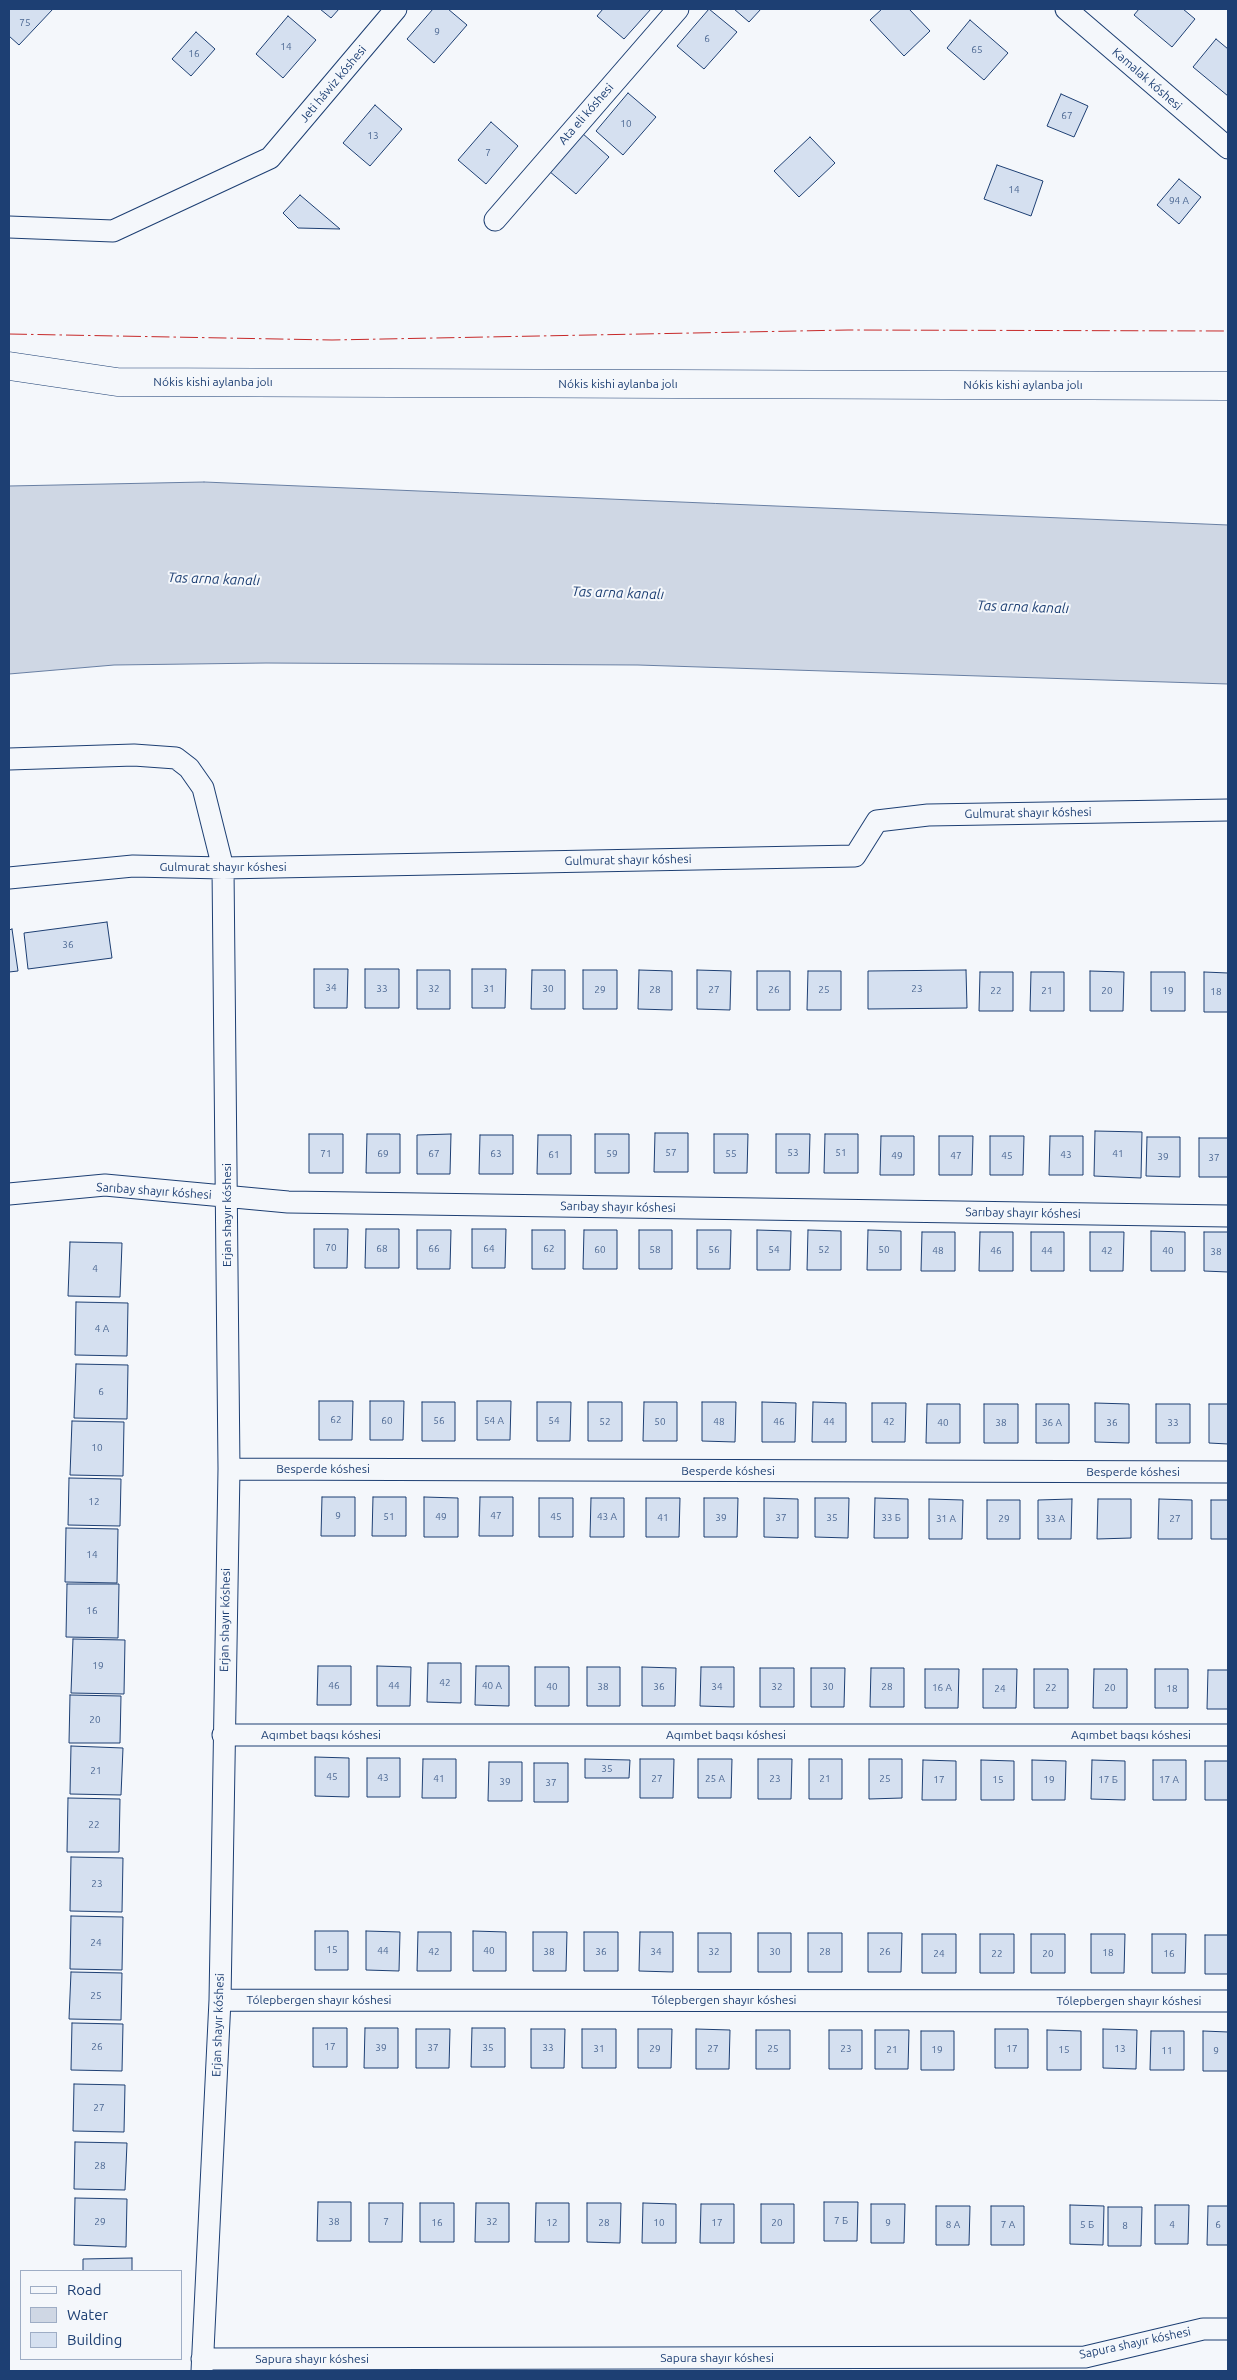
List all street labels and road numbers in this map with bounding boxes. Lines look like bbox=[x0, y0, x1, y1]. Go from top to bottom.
street label: Jeti háwiz kóshesi bbox=[297, 43, 369, 125]
street label: Kamalak kóshesi bbox=[1109, 45, 1185, 113]
street label: Ata eli kóshesi bbox=[555, 80, 617, 148]
street label: Nókis kishi aylanba jolı bbox=[153, 375, 273, 389]
street label: Nókis kishi aylanba jolı bbox=[558, 377, 678, 391]
street label: Nókis kishi aylanba jolı bbox=[963, 378, 1083, 392]
street label: Gulmurat shayır kóshesi bbox=[964, 805, 1092, 821]
street label: Gulmurat shayır kóshesi bbox=[564, 852, 692, 868]
street label: Gulmurat shayır kóshesi bbox=[159, 860, 287, 874]
street label: Erjan shayır kóshesi bbox=[220, 1163, 234, 1267]
street label: Sarıbay shayır kóshesi bbox=[96, 1180, 212, 1202]
street label: Sarıbay shayır kóshesi bbox=[560, 1199, 676, 1215]
street label: Sarıbay shayır kóshesi bbox=[965, 1205, 1081, 1221]
street label: Besperde kóshesi bbox=[276, 1462, 370, 1476]
street label: Besperde kóshesi bbox=[681, 1464, 775, 1478]
street label: Besperde kóshesi bbox=[1086, 1465, 1180, 1479]
street label: Erjan shayır kóshesi bbox=[217, 1568, 233, 1672]
street label: Aqımbet baqsı kóshesi bbox=[261, 1728, 381, 1742]
street label: Aqımbet baqsı kóshesi bbox=[666, 1728, 786, 1742]
street label: Aqımbet baqsı kóshesi bbox=[1071, 1728, 1191, 1742]
street label: Erjan shayır kóshesi bbox=[209, 1973, 227, 2077]
street label: Tólepbergen shayır kóshesi bbox=[246, 1993, 392, 2007]
street label: Tólepbergen shayır kóshesi bbox=[651, 1993, 797, 2007]
street label: Tólepbergen shayır kóshesi bbox=[1056, 1994, 1202, 2008]
street label: Sapura shayır kóshesi bbox=[1078, 2324, 1192, 2362]
street label: Sapura shayır kóshesi bbox=[660, 2351, 774, 2365]
street label: Sapura shayır kóshesi bbox=[255, 2352, 369, 2366]

